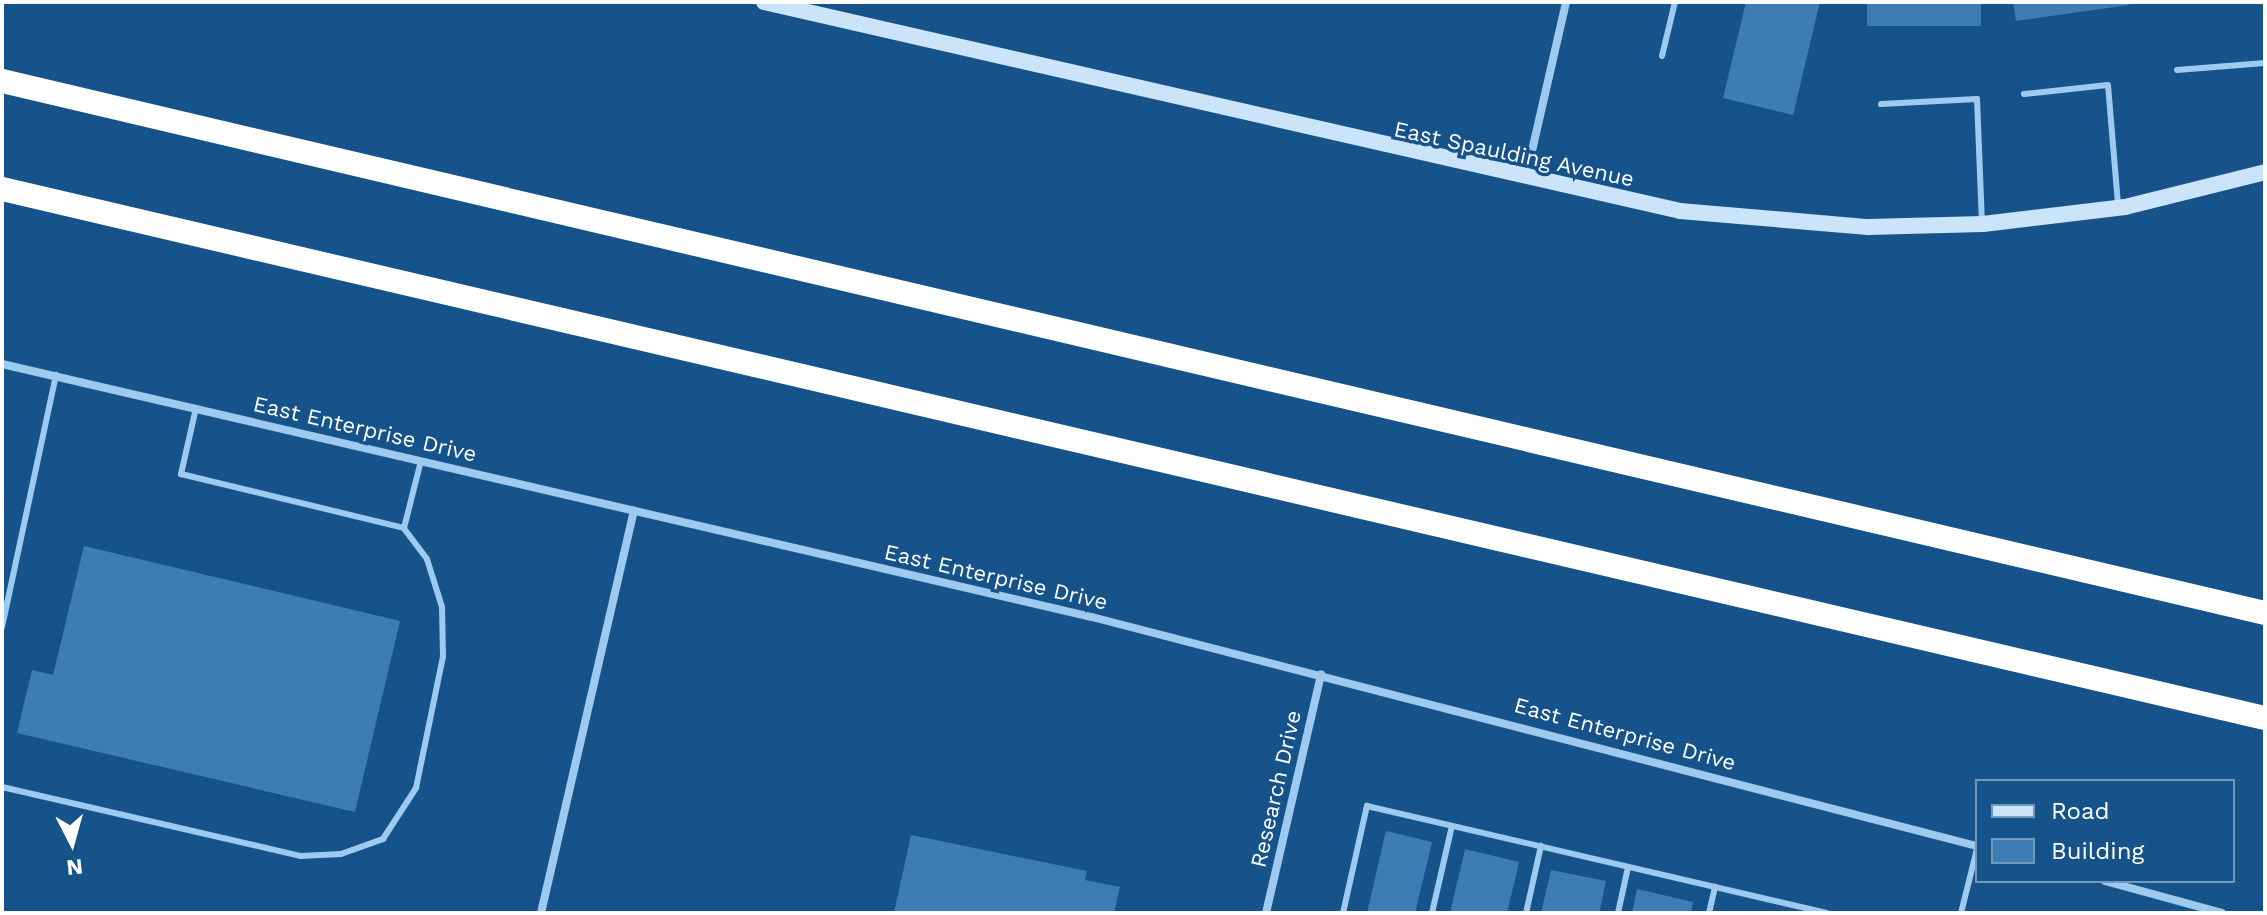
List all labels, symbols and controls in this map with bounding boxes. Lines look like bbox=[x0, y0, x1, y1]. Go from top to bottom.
street label: East Spaulding Avenue bbox=[1391, 116, 1637, 192]
street label: East Enterprise Drive bbox=[251, 390, 479, 468]
street label: East Enterprise Drive bbox=[882, 538, 1110, 616]
street label: East Enterprise Drive bbox=[1511, 692, 1739, 776]
street label: Research Drive bbox=[1245, 708, 1307, 870]
legend bbox=[1975, 779, 2235, 883]
text: Road bbox=[2051, 797, 2110, 825]
north arrow bbox=[32, 803, 112, 883]
text: Building bbox=[2051, 837, 2144, 865]
text: N bbox=[65, 854, 84, 881]

